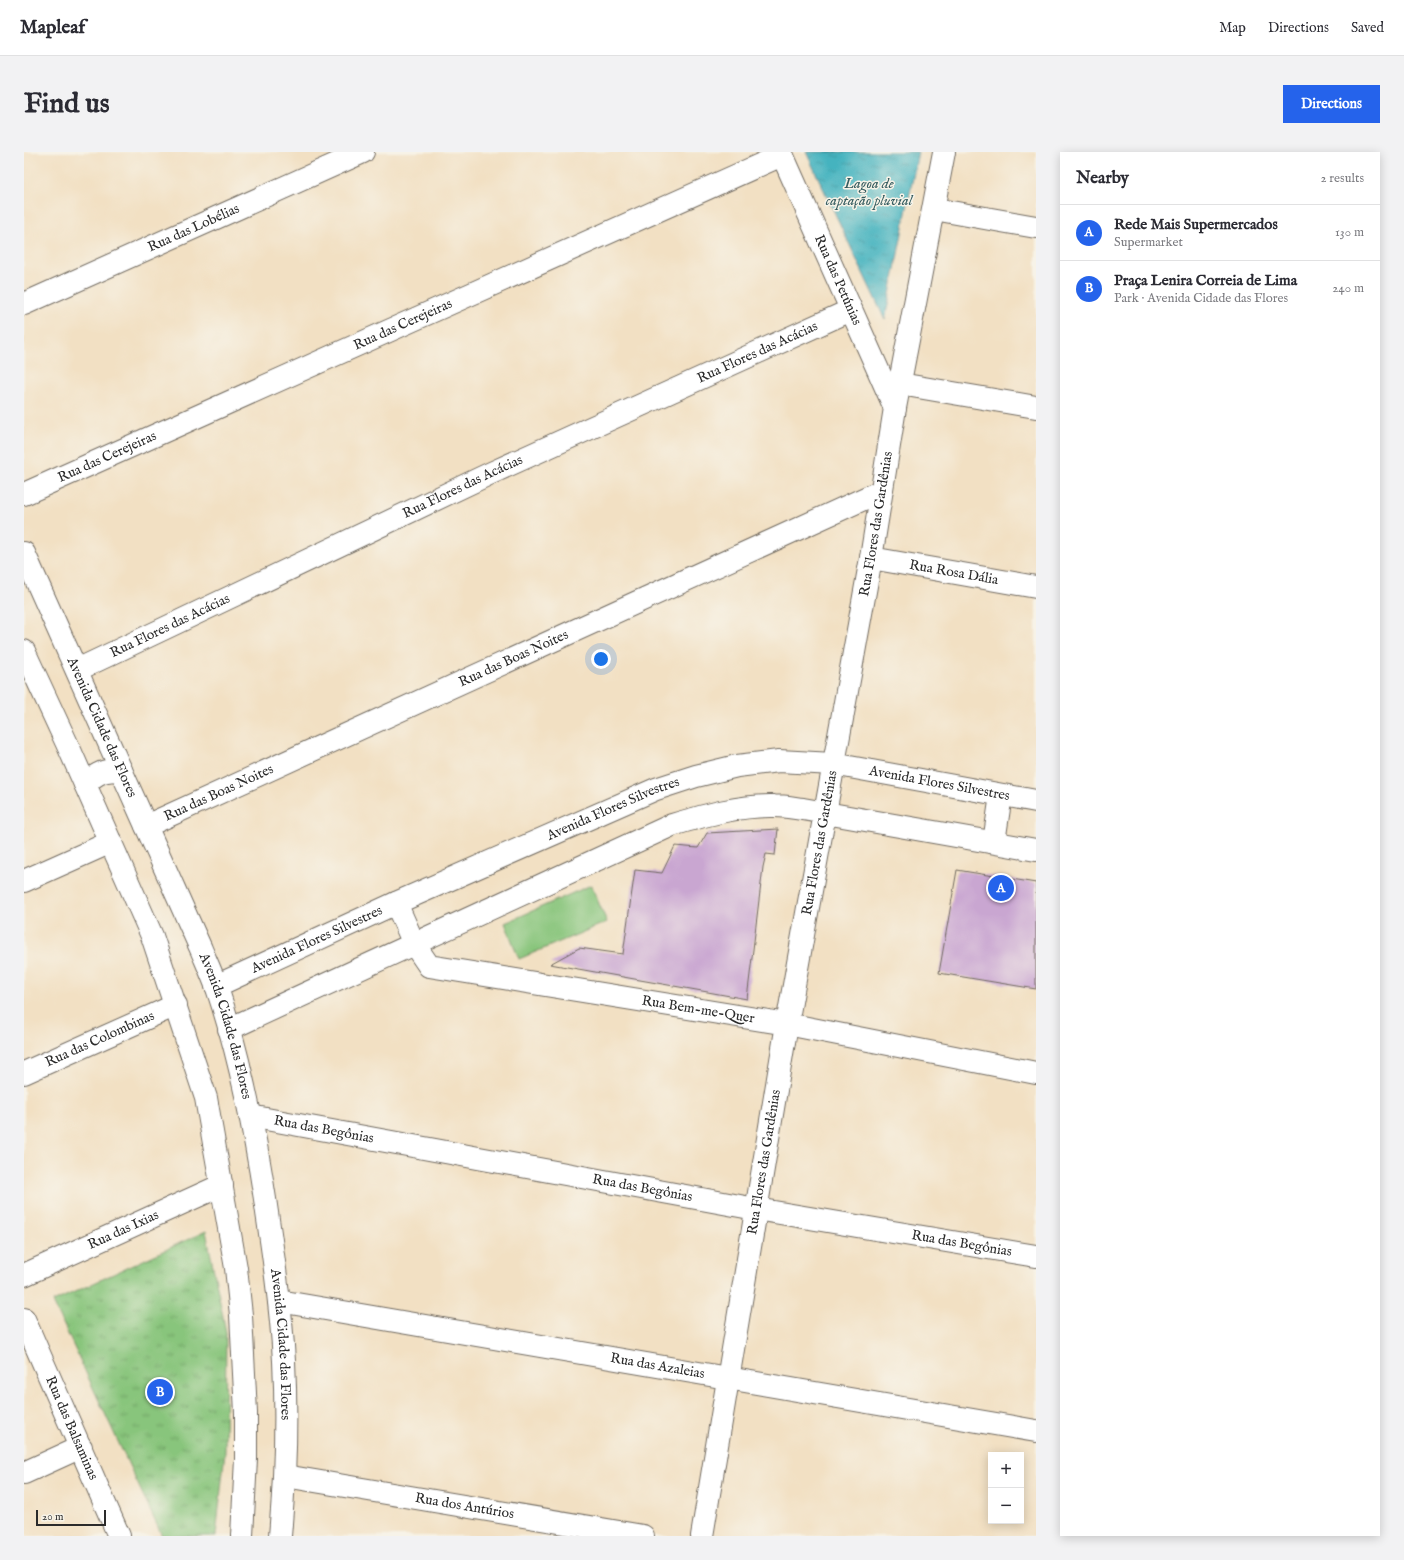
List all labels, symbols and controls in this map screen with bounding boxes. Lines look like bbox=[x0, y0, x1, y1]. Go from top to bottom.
text: Mapleaf bbox=[20, 16, 85, 40]
text: Map bbox=[1219, 19, 1246, 37]
text: Directions bbox=[1268, 19, 1329, 37]
text: Saved bbox=[1351, 19, 1384, 37]
button: Directions bbox=[1283, 85, 1380, 123]
text: Find us bbox=[24, 87, 110, 122]
text: Nearby bbox=[1076, 168, 1129, 189]
text: 2 results bbox=[1320, 170, 1364, 187]
water label: Lagoa de captação pluvial bbox=[826, 174, 914, 210]
street label: Rua das Lobélias bbox=[145, 199, 242, 256]
text: Rede Mais Supermercados bbox=[1114, 215, 1278, 234]
text: A bbox=[1085, 224, 1093, 241]
text: 130 m bbox=[1335, 224, 1364, 241]
street label: Rua das Petúnias bbox=[810, 232, 866, 328]
text: Supermarket bbox=[1114, 234, 1183, 251]
text: Praça Lenira Correia de Lima bbox=[1114, 271, 1297, 290]
text: B bbox=[1085, 280, 1093, 297]
text: 240 m bbox=[1332, 280, 1364, 297]
text: Park · Avenida Cidade das Flores bbox=[1114, 290, 1288, 307]
street label: Rua das Cerejeiras bbox=[351, 295, 455, 354]
street label: Rua Flores das Acácias bbox=[694, 317, 821, 387]
street label: Rua das Cerejeiras bbox=[55, 427, 159, 487]
street label: Rua Flores das Gardênias bbox=[855, 450, 897, 598]
street label: Rua Flores das Acácias bbox=[400, 451, 526, 523]
street label: Rua Rosa Dália bbox=[908, 556, 1001, 589]
street label: Rua Flores das Acácias bbox=[107, 590, 233, 662]
street label: Rua das Boas Noites bbox=[456, 626, 571, 691]
your location bbox=[591, 649, 611, 669]
street label: Avenida Cidade das Flores bbox=[62, 653, 141, 800]
street label: Rua das Boas Noites bbox=[161, 760, 276, 826]
street label: Avenida Flores Silvestres bbox=[867, 762, 1011, 805]
street label: Rua Flores das Gardênias bbox=[798, 769, 842, 917]
street label: Avenida Flores Silvestres bbox=[543, 773, 682, 845]
pin: A bbox=[988, 873, 1014, 903]
street label: Avenida Flores Silvestres bbox=[247, 901, 385, 978]
street label: Avenida Cidade das Flores bbox=[194, 949, 256, 1101]
street label: Rua Bem-me-Quer bbox=[640, 992, 756, 1028]
street label: Rua das Colombinas bbox=[42, 1007, 157, 1071]
street label: Rua Flores das Gardênias bbox=[743, 1088, 785, 1236]
street label: Rua das Begônias bbox=[272, 1112, 375, 1148]
street label: Rua das Begônias bbox=[591, 1170, 694, 1206]
street label: Rua das Ixias bbox=[85, 1206, 162, 1254]
street label: Rua das Begônias bbox=[910, 1226, 1013, 1261]
street label: Avenida Cidade das Flores bbox=[266, 1267, 294, 1420]
street label: Rua das Azaleias bbox=[609, 1349, 706, 1383]
street label: Rua das Balsaminas bbox=[41, 1373, 102, 1483]
pin: B bbox=[147, 1377, 173, 1407]
map controls bbox=[988, 1452, 1024, 1524]
button: + bbox=[988, 1452, 1024, 1488]
button: − bbox=[988, 1488, 1024, 1524]
street label: Rua dos Antúrios bbox=[414, 1489, 515, 1523]
scale bar bbox=[36, 1508, 106, 1527]
text: 20 m bbox=[42, 1510, 63, 1524]

